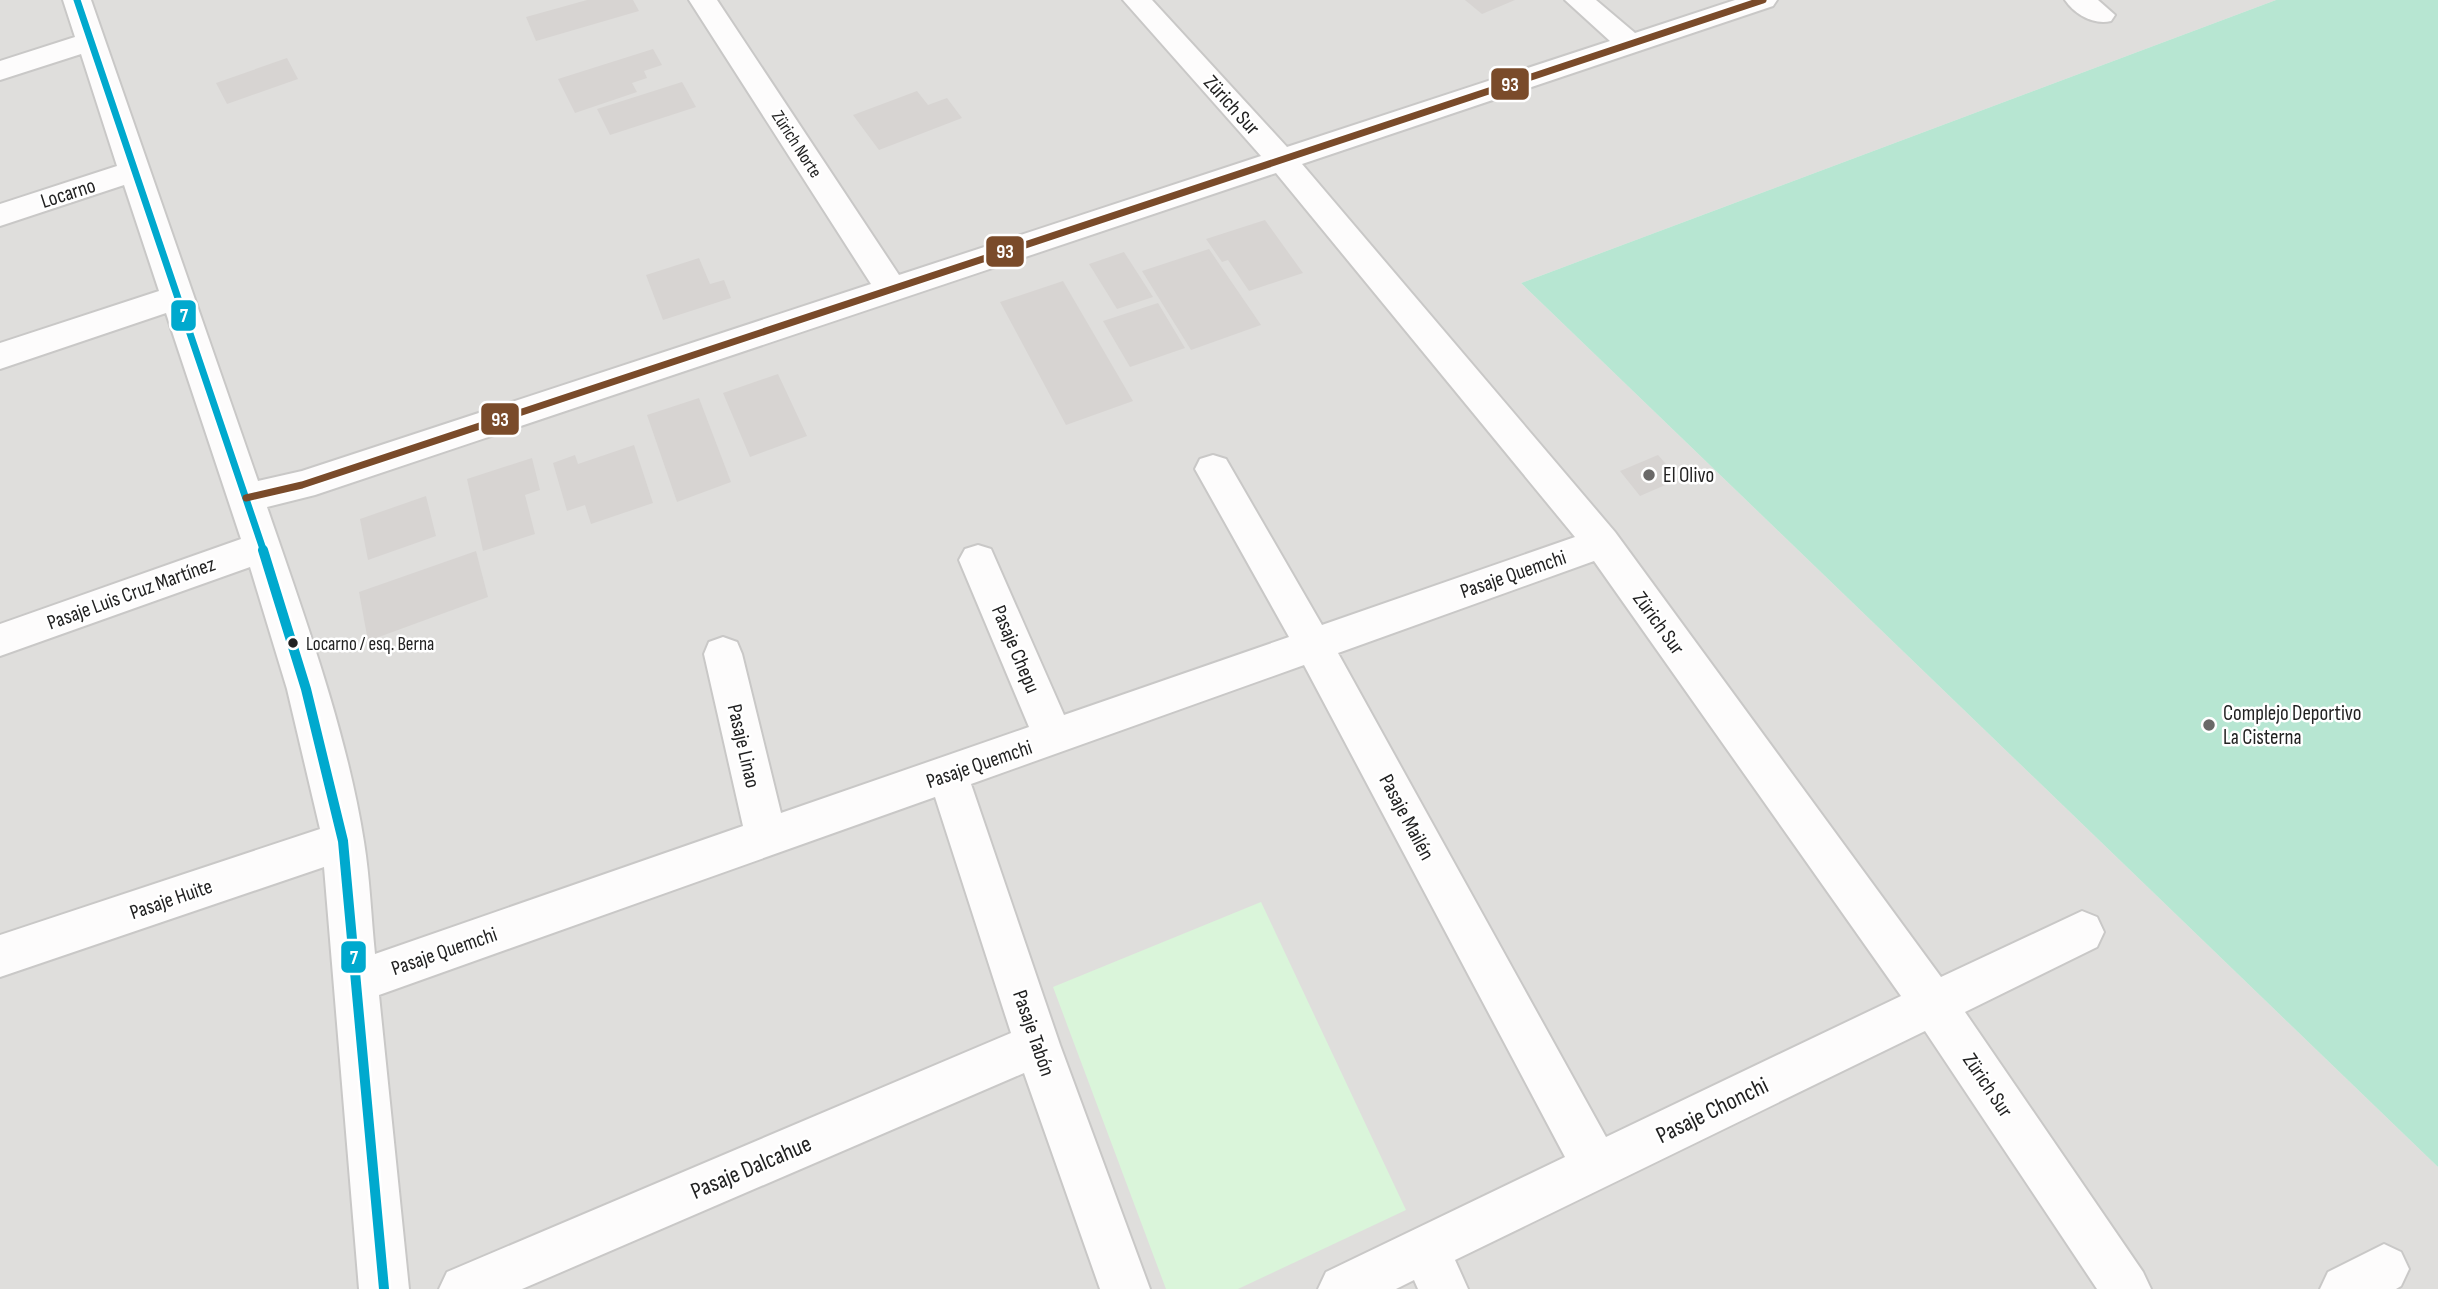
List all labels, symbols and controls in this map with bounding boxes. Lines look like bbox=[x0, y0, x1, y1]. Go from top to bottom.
line badge: 93 bbox=[1490, 67, 1530, 101]
street label: Zürich Sur bbox=[1198, 70, 1265, 140]
text: 93 bbox=[1501, 74, 1519, 97]
street label: Zürich Norte bbox=[767, 107, 826, 182]
street label: Locarno bbox=[38, 173, 99, 214]
line badge: 93 bbox=[985, 235, 1025, 268]
text: 93 bbox=[996, 241, 1014, 264]
line badge: 7 bbox=[170, 299, 197, 332]
text: 7 bbox=[180, 305, 189, 328]
line badge: 93 bbox=[480, 402, 520, 436]
text: 93 bbox=[491, 409, 509, 432]
place label: El Olivo bbox=[1663, 463, 1714, 488]
marker: El Olivo bbox=[1641, 467, 1657, 483]
street label: Pasaje Quemchi bbox=[1457, 545, 1569, 604]
street label: Pasaje Luis Cruz Martínez bbox=[44, 551, 219, 635]
street label: Zürich Sur bbox=[1627, 587, 1690, 660]
street label: Pasaje Chepu bbox=[986, 602, 1045, 697]
place label: Locarno / esq. Berna bbox=[306, 633, 434, 656]
marker: Locarno / esq. Berna bbox=[286, 636, 300, 650]
place label: Complejo Deportivo La Cisterna bbox=[2223, 701, 2362, 750]
street label: Pasaje Linao bbox=[722, 702, 765, 790]
marker: Complejo Deportivo La Cisterna bbox=[2201, 717, 2217, 733]
street label: Pasaje Quemchi bbox=[923, 735, 1035, 794]
street label: Pasaje Mailén bbox=[1374, 770, 1440, 864]
street label: Pasaje Huite bbox=[127, 874, 216, 925]
street label: Pasaje Quemchi bbox=[388, 922, 500, 981]
line badge: 7 bbox=[340, 940, 367, 974]
text: 7 bbox=[350, 947, 359, 970]
street label: Pasaje Tabón bbox=[1007, 987, 1060, 1080]
street label: Zürich Sur bbox=[1957, 1049, 2018, 1122]
street label: Pasaje Chonchi bbox=[1651, 1071, 1773, 1150]
street label: Pasaje Dalcahue bbox=[686, 1129, 816, 1206]

